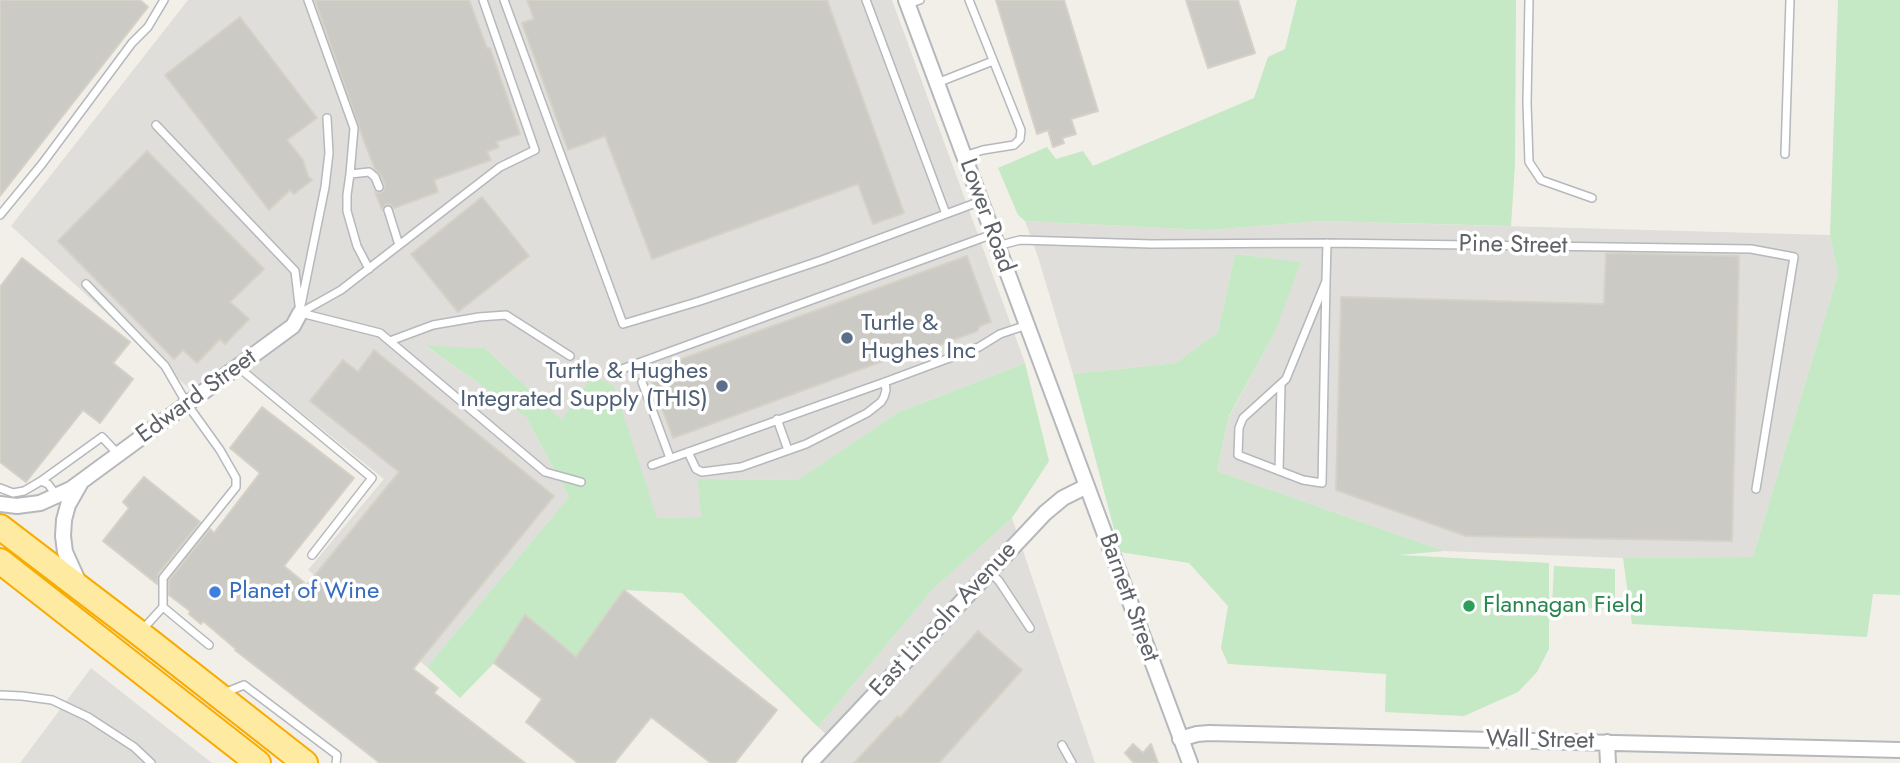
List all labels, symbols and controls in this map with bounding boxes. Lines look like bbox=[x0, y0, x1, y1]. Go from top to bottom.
street label: Lower Road bbox=[952, 155, 1020, 277]
street label: Pine Street bbox=[1458, 231, 1568, 261]
place label: Turtle & Hughes Inc bbox=[861, 310, 976, 366]
marker: Turtle & Hughes Inc bbox=[839, 330, 855, 346]
street label: Edward Street bbox=[131, 344, 263, 450]
place label: Turtle & Hughes Integrated Supply (THIS) bbox=[460, 358, 708, 414]
marker: Turtle & Hughes Integrated Supply (THIS) bbox=[714, 378, 730, 394]
street label: Barnett Street bbox=[1092, 530, 1164, 666]
street label: East Lincoln Avenue bbox=[865, 536, 1023, 704]
place label: Planet of Wine bbox=[229, 578, 379, 606]
marker: Planet of Wine bbox=[207, 584, 223, 600]
place label: Flannagan Field bbox=[1483, 592, 1644, 620]
marker: Flannagan Field bbox=[1461, 598, 1477, 614]
street label: Wall Street bbox=[1486, 726, 1594, 756]

